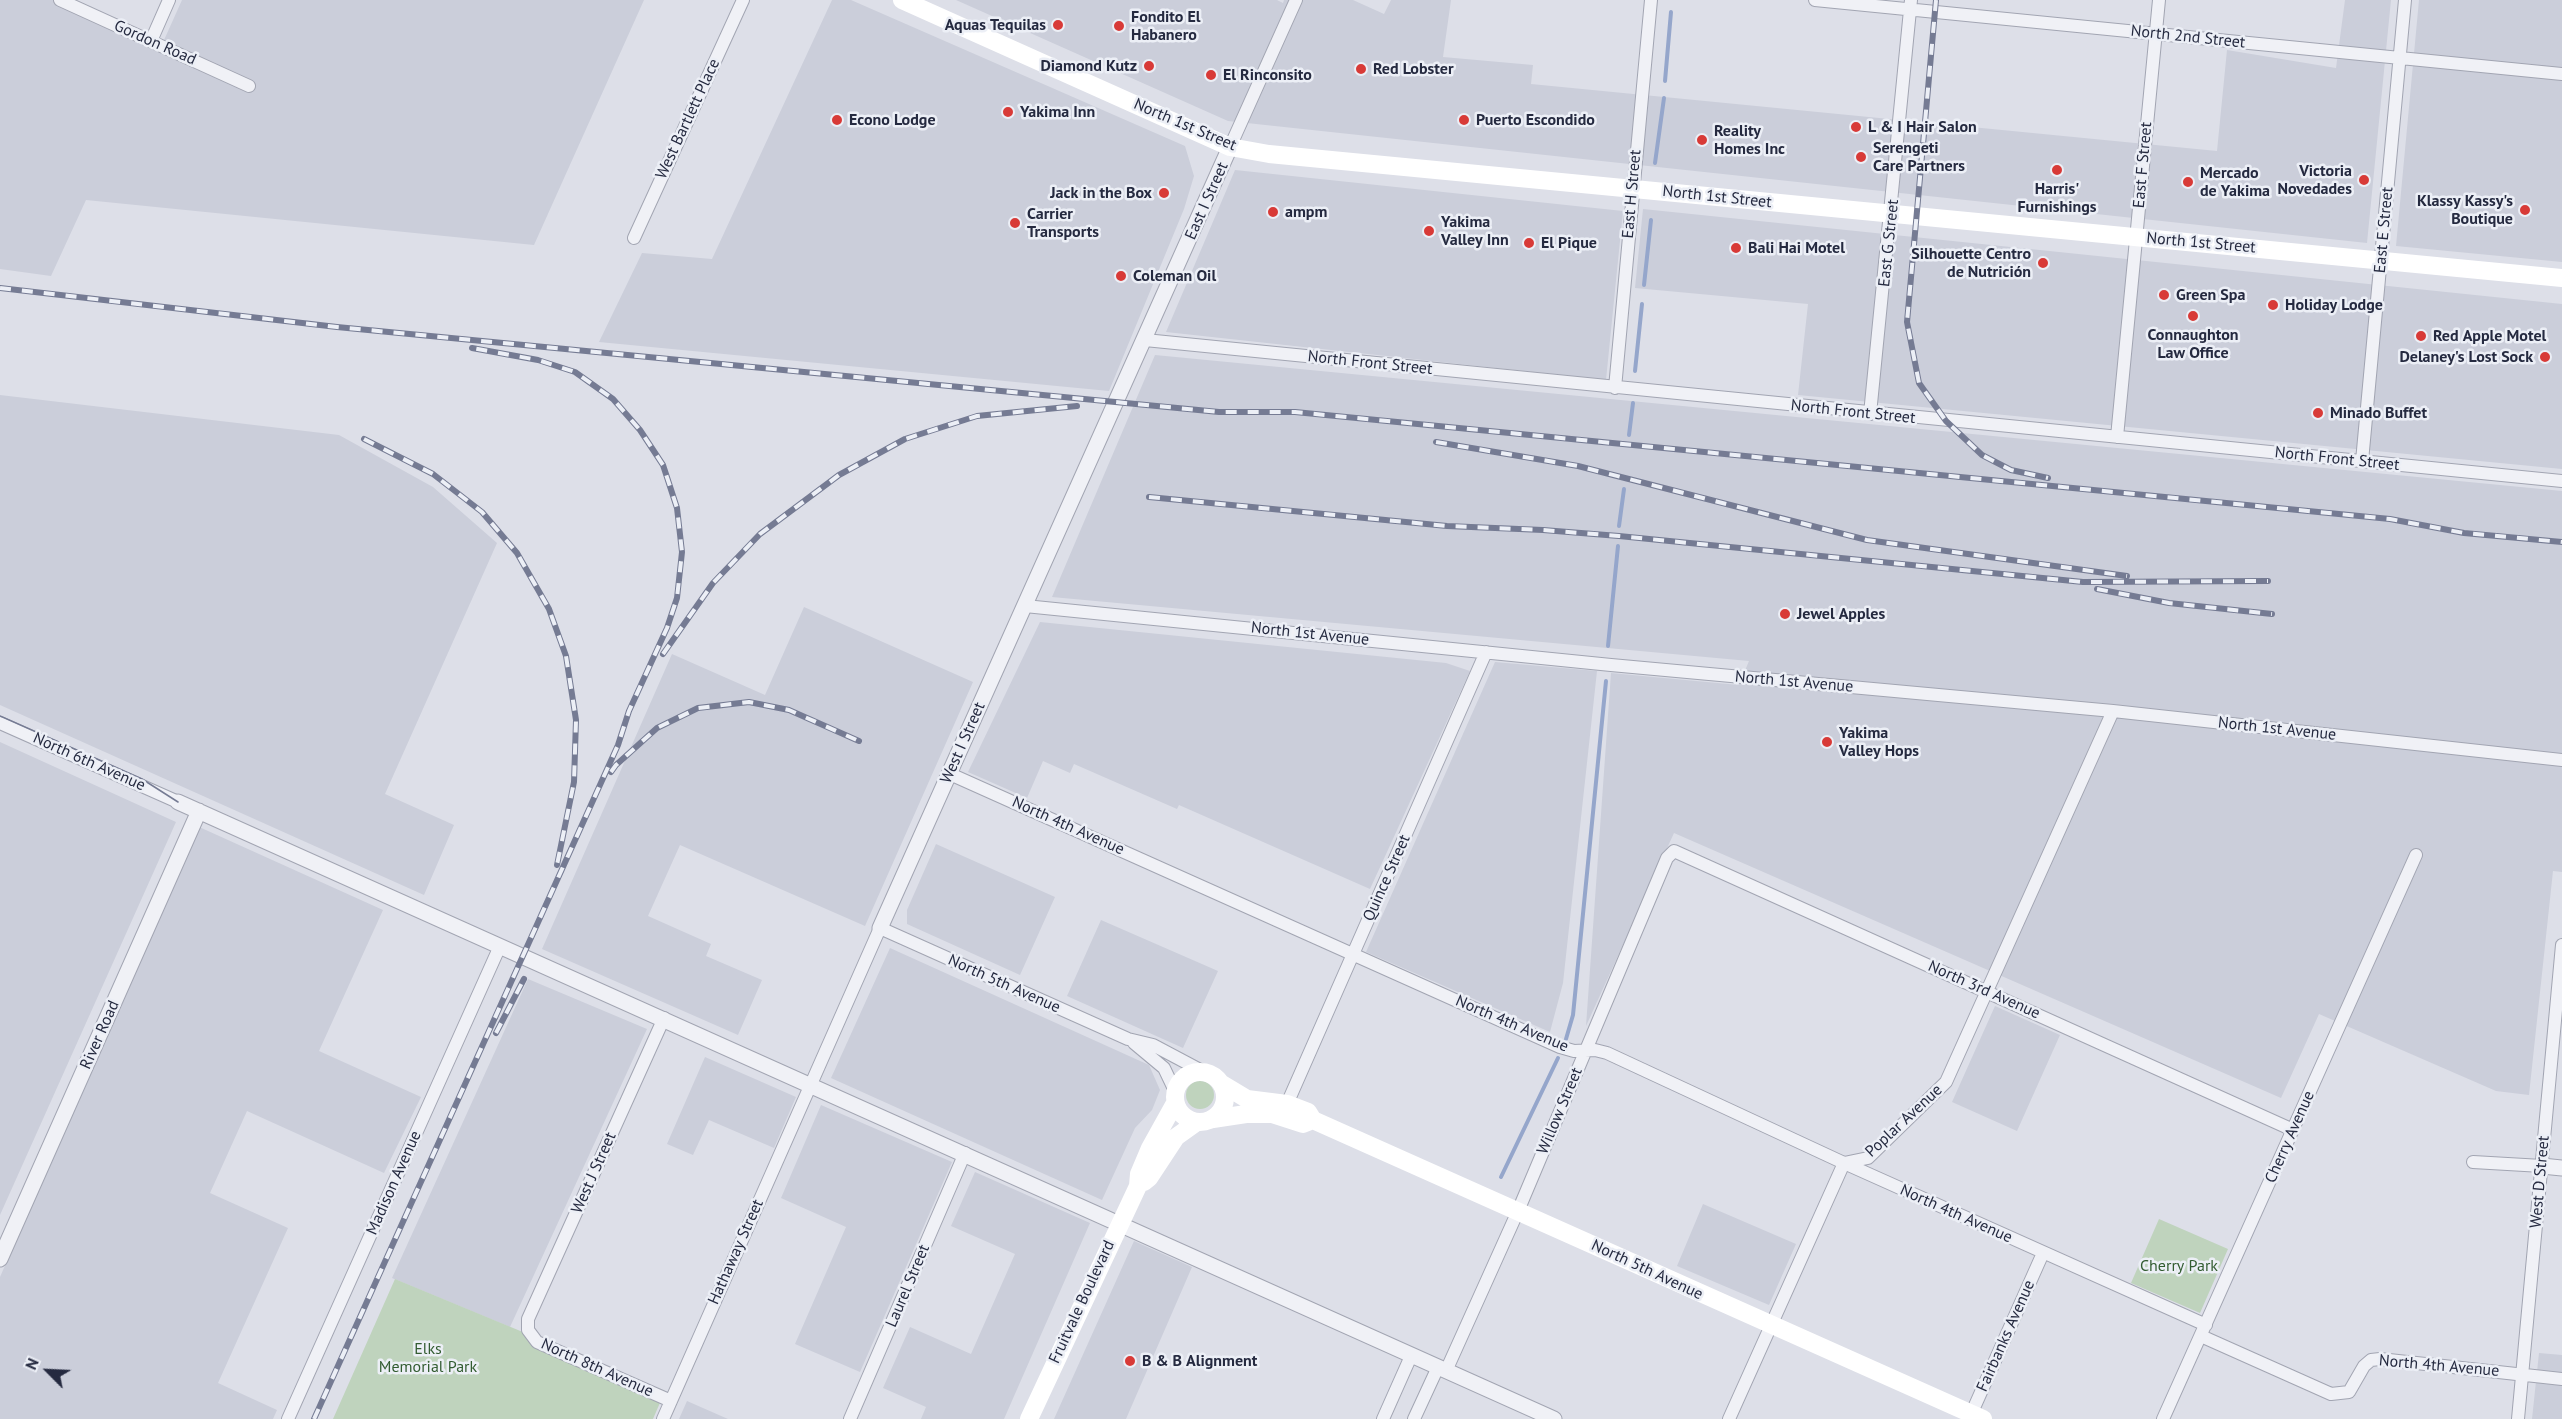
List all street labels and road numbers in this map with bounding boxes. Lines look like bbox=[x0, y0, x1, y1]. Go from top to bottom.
street label: Gordon Road bbox=[111, 16, 199, 70]
street label: North 2nd Street bbox=[2130, 21, 2246, 53]
street label: West Bartlett Place bbox=[652, 56, 724, 182]
street label: North 1st Street bbox=[1131, 95, 1239, 155]
street label: East F Street bbox=[2130, 121, 2156, 209]
street label: East H Street bbox=[1619, 149, 1645, 239]
street label: East I Street bbox=[1181, 159, 1233, 243]
street label: North 1st Street bbox=[1661, 182, 1773, 212]
street label: East E Street bbox=[2371, 186, 2397, 274]
street label: East G Street bbox=[1875, 198, 1903, 288]
street label: North 1st Street bbox=[2146, 229, 2256, 257]
street label: North Front Street bbox=[1307, 347, 1433, 379]
street label: North Front Street bbox=[1790, 396, 1916, 428]
street label: North Front Street bbox=[2274, 443, 2400, 475]
street label: North 1st Avenue bbox=[1250, 618, 1370, 650]
street label: North 1st Avenue bbox=[1734, 667, 1854, 697]
street label: West I Street bbox=[937, 699, 989, 787]
street label: North 1st Avenue bbox=[2217, 713, 2337, 745]
street label: North 6th Avenue bbox=[30, 729, 148, 795]
street label: North 4th Avenue bbox=[1009, 793, 1127, 859]
street label: Quince Street bbox=[1359, 832, 1415, 924]
street label: North 5th Avenue bbox=[945, 951, 1063, 1017]
street label: North 3rd Avenue bbox=[1925, 957, 2043, 1023]
street label: North 4th Avenue bbox=[1453, 992, 1571, 1056]
street label: River Road bbox=[76, 998, 124, 1072]
street label: Willow Street bbox=[1533, 1065, 1587, 1157]
street label: Poplar Avenue bbox=[1862, 1081, 1946, 1161]
street label: Cherry Avenue bbox=[2261, 1088, 2319, 1186]
street label: Madison Avenue bbox=[362, 1128, 426, 1238]
street label: West J Street bbox=[568, 1129, 620, 1217]
street label: West D Street bbox=[2526, 1135, 2554, 1229]
street label: North 4th Avenue bbox=[1897, 1181, 2015, 1247]
street label: Hathaway Street bbox=[704, 1196, 768, 1308]
street label: North 5th Avenue bbox=[1588, 1236, 1706, 1304]
street label: Fruitvale Boulevard bbox=[1045, 1237, 1119, 1367]
street label: Laurel Street bbox=[882, 1242, 934, 1330]
street label: Fairbanks Avenue bbox=[1973, 1277, 2039, 1395]
street label: North 8th Avenue bbox=[538, 1335, 656, 1401]
street label: North 4th Avenue bbox=[2378, 1351, 2500, 1381]

